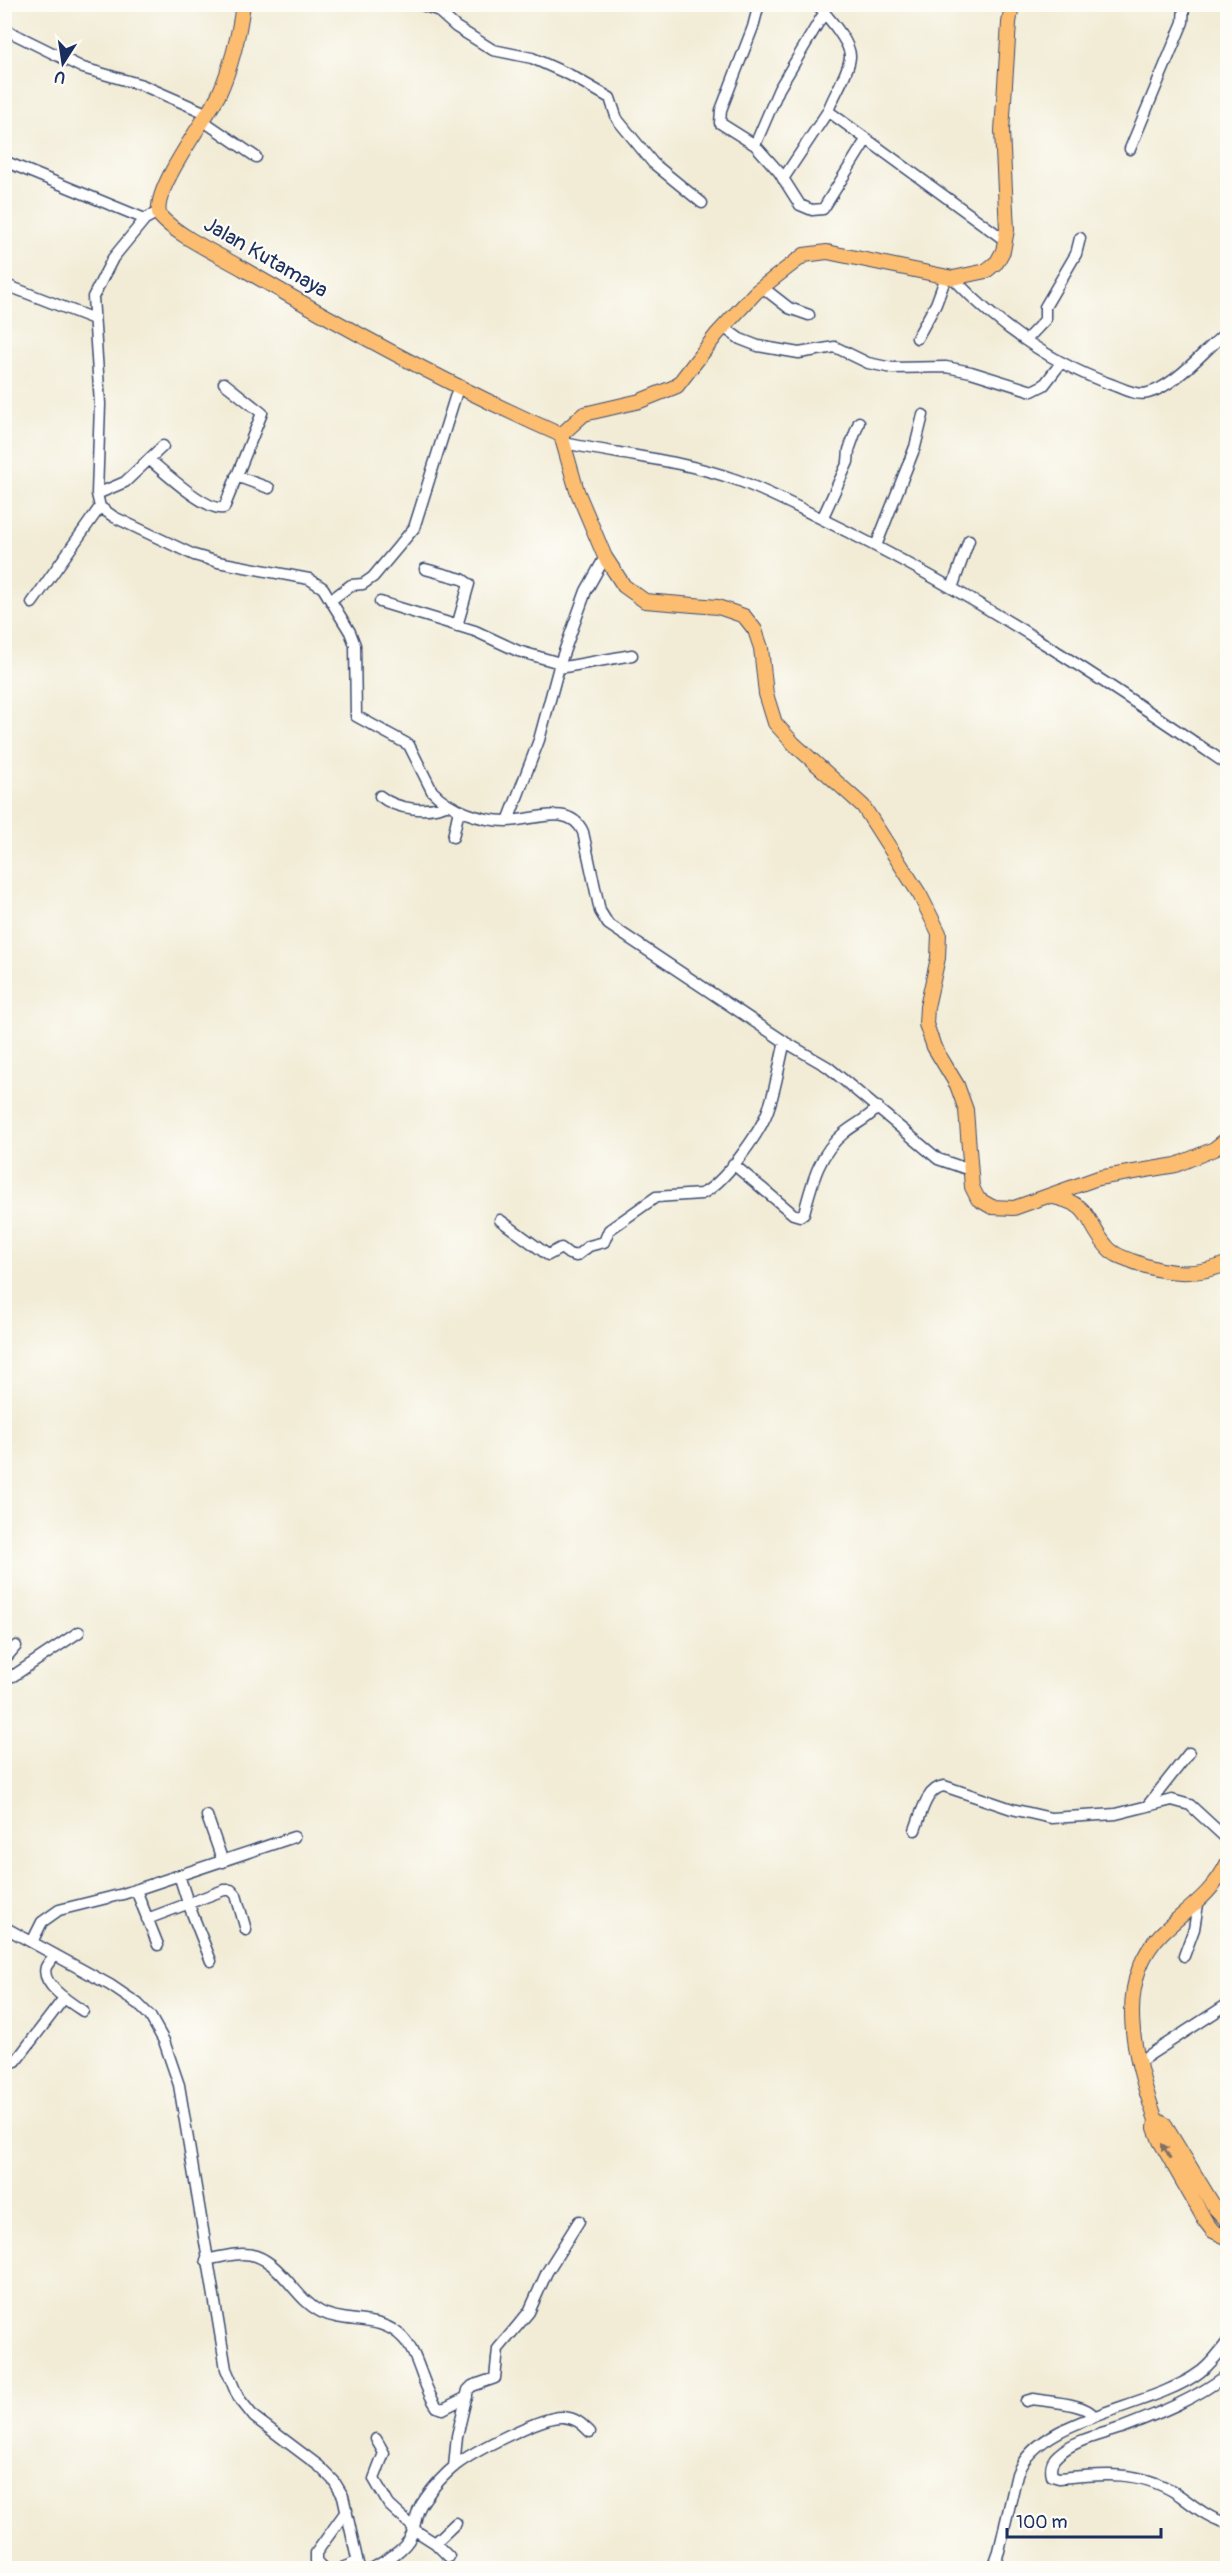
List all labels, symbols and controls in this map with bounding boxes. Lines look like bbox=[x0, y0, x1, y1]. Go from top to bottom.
north arrow bbox=[33, 33, 93, 93]
text: U bbox=[52, 66, 67, 88]
street label: Jalan Kutamaya bbox=[199, 211, 333, 304]
one-way arrow bbox=[1160, 2143, 1171, 2159]
scale bar bbox=[1007, 2501, 1162, 2539]
text: 100 m bbox=[1016, 2511, 1068, 2534]

